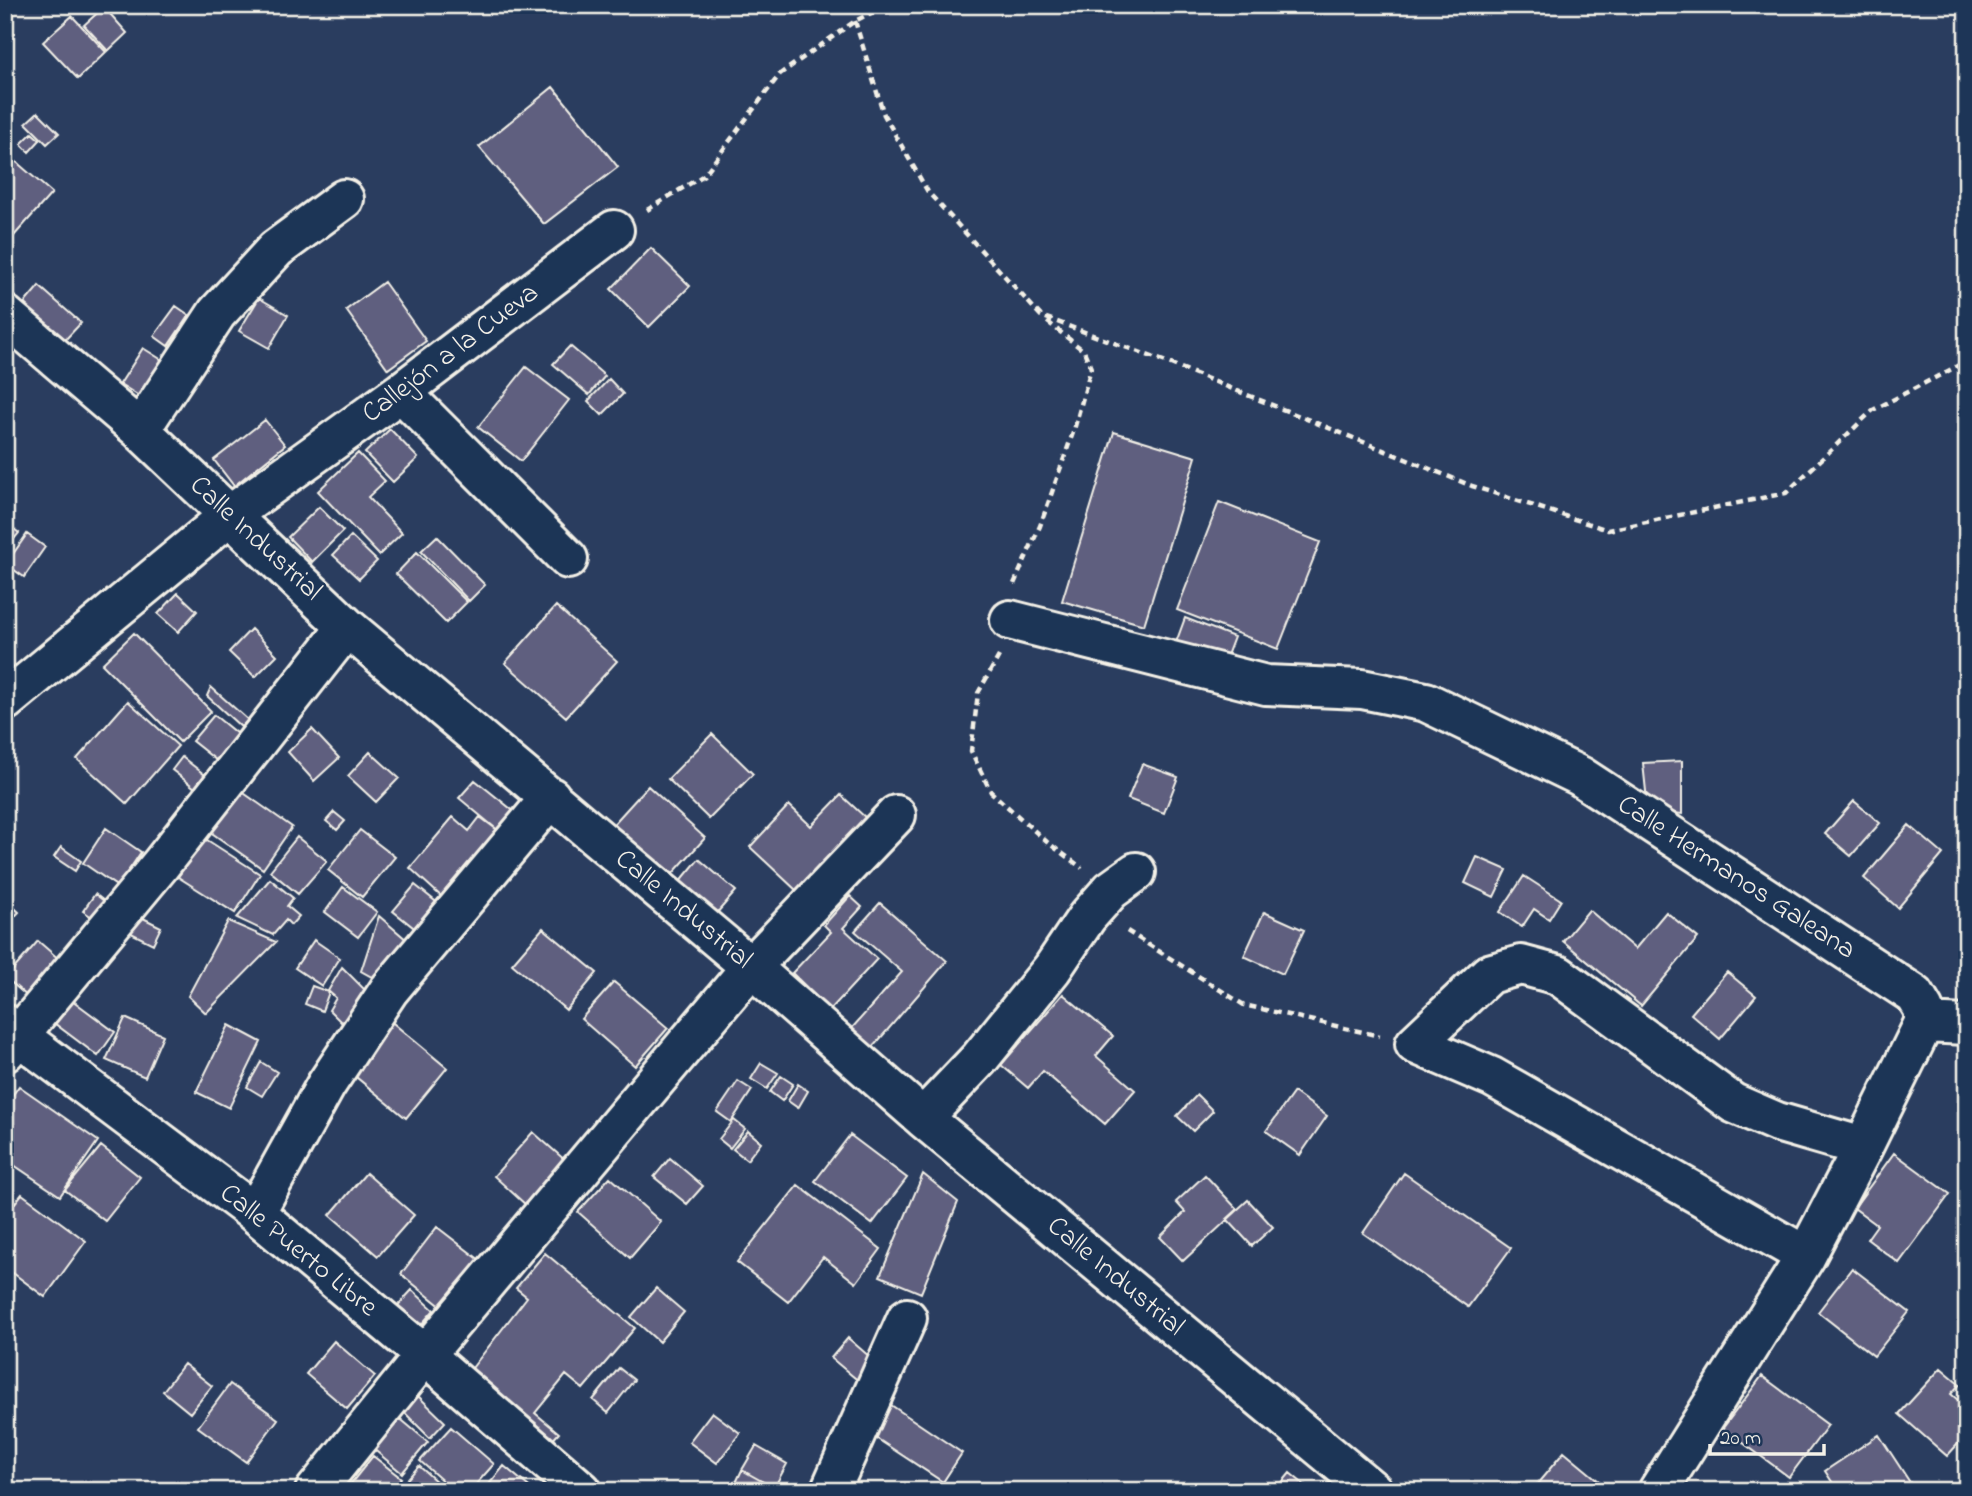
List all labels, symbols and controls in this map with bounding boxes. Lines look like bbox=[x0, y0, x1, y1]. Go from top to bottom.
street label: Callejón a la Cueva bbox=[354, 274, 548, 434]
street label: Calle Industrial bbox=[179, 466, 331, 612]
street label: Calle Hermanos Galeana bbox=[1609, 785, 1863, 971]
street label: Calle Industrial bbox=[605, 840, 761, 980]
street label: Calle Puerto Libre bbox=[210, 1174, 386, 1328]
street label: Calle Industrial bbox=[1037, 1207, 1193, 1347]
scale bar bbox=[1710, 1412, 1823, 1456]
text: 20 m bbox=[1720, 1424, 1761, 1454]

